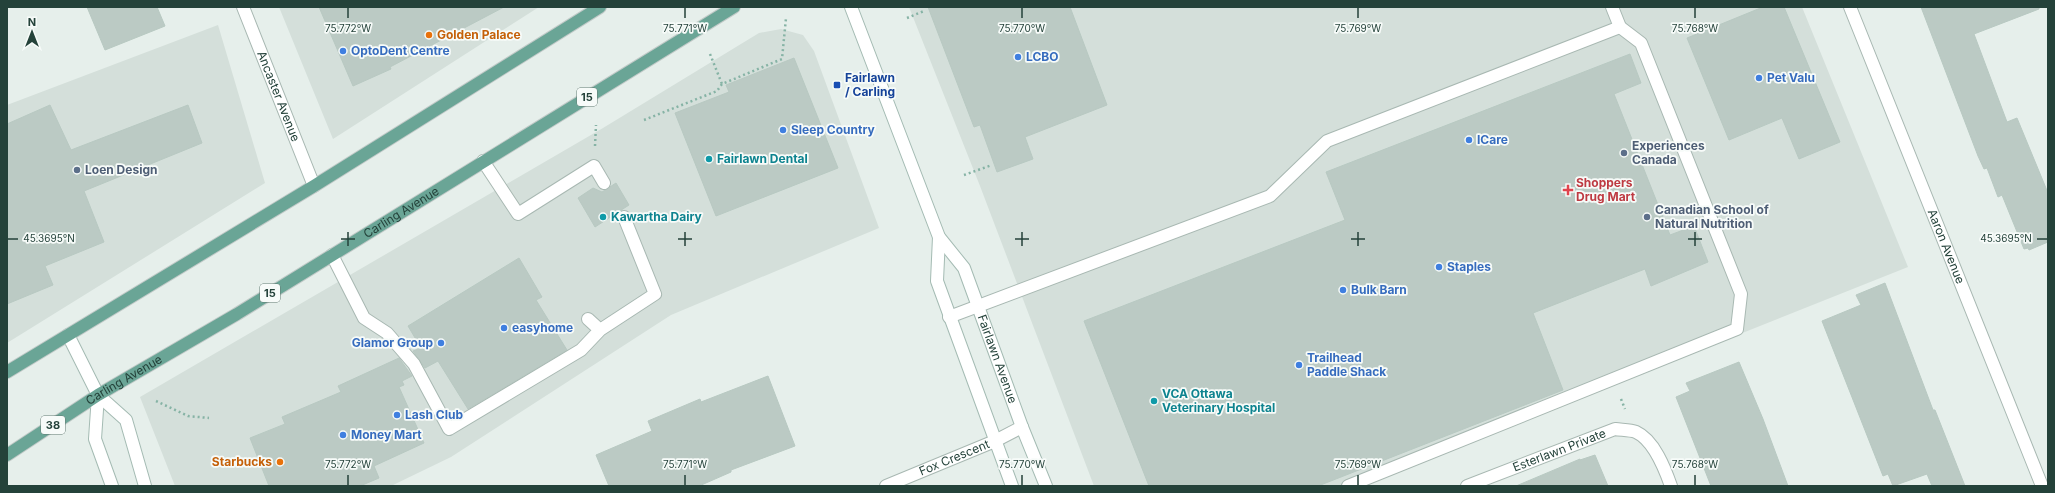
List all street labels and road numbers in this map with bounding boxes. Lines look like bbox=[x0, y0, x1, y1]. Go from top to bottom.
street label: Ancaster Avenue bbox=[254, 49, 304, 144]
road number: 15 bbox=[577, 88, 597, 106]
street label: Carling Avenue bbox=[360, 183, 442, 241]
street label: Aaron Avenue bbox=[1925, 207, 1968, 286]
road number: 15 bbox=[260, 284, 280, 302]
street label: Fairlawn Avenue bbox=[975, 312, 1021, 405]
street label: Carling Avenue bbox=[83, 351, 165, 408]
road number: 38 bbox=[41, 416, 65, 434]
street label: Esterlawn Private bbox=[1511, 425, 1608, 475]
street label: Fox Crescent bbox=[917, 436, 992, 479]

